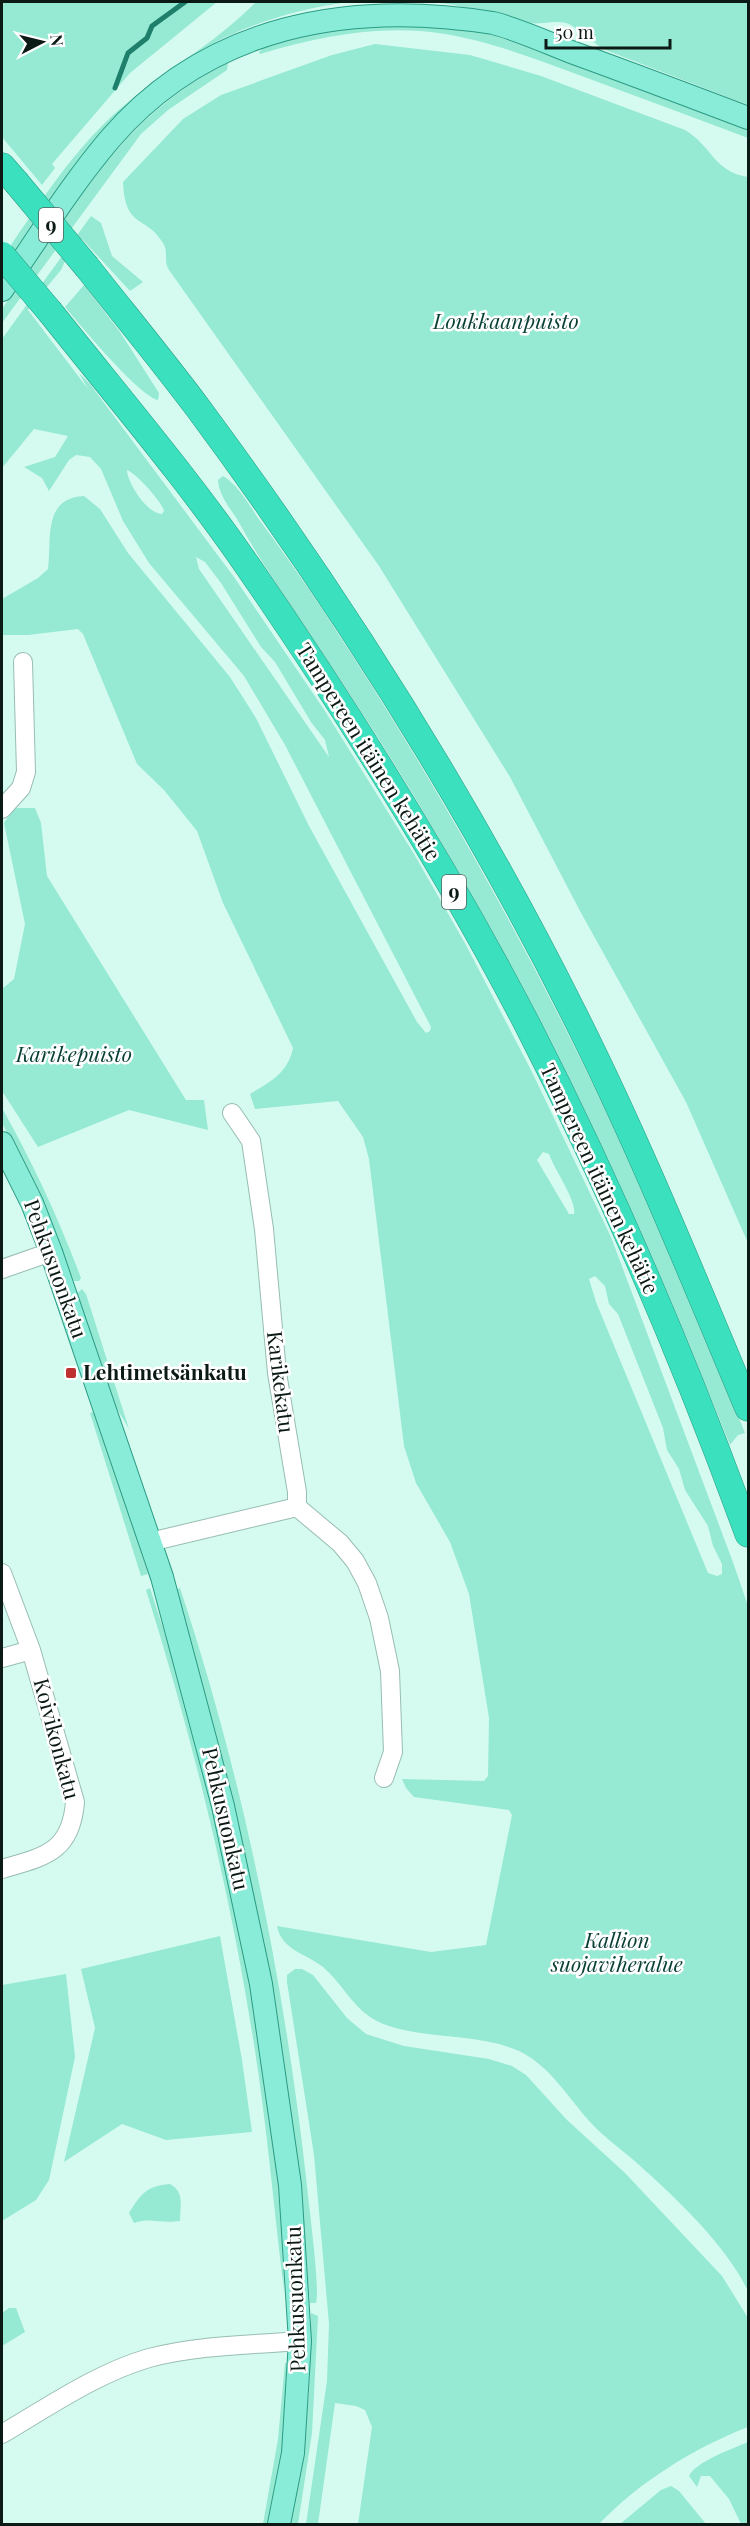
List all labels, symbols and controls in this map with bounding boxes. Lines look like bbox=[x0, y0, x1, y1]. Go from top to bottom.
north arrow bbox=[12, 12, 72, 72]
scale bar bbox=[546, 12, 670, 50]
text: 50 m bbox=[555, 20, 594, 44]
text: N bbox=[46, 33, 69, 48]
road number: 9 bbox=[39, 208, 63, 242]
park label: Loukkaanpuisto bbox=[432, 306, 579, 334]
street label: Tampereen itäinen kehätie bbox=[291, 637, 448, 865]
road number: 9 bbox=[442, 875, 466, 909]
park label: Karikepuisto bbox=[15, 1039, 132, 1067]
street label: Tampereen itäinen kehätie bbox=[535, 1058, 667, 1298]
street label: Pehkusuonkatu bbox=[19, 1195, 95, 1342]
street label: Karikekatu bbox=[262, 1329, 302, 1434]
place label: Lehtimetsänkatu bbox=[83, 1357, 247, 1385]
marker: Lehtimetsänkatu bbox=[64, 1366, 78, 1380]
street label: Koivikonkatu bbox=[28, 1675, 88, 1802]
street label: Pehkusuonkatu bbox=[197, 1744, 257, 1893]
park label: Kallion suojaviheralue bbox=[550, 1925, 683, 1977]
street label: Pehkusuonkatu bbox=[277, 2226, 311, 2372]

